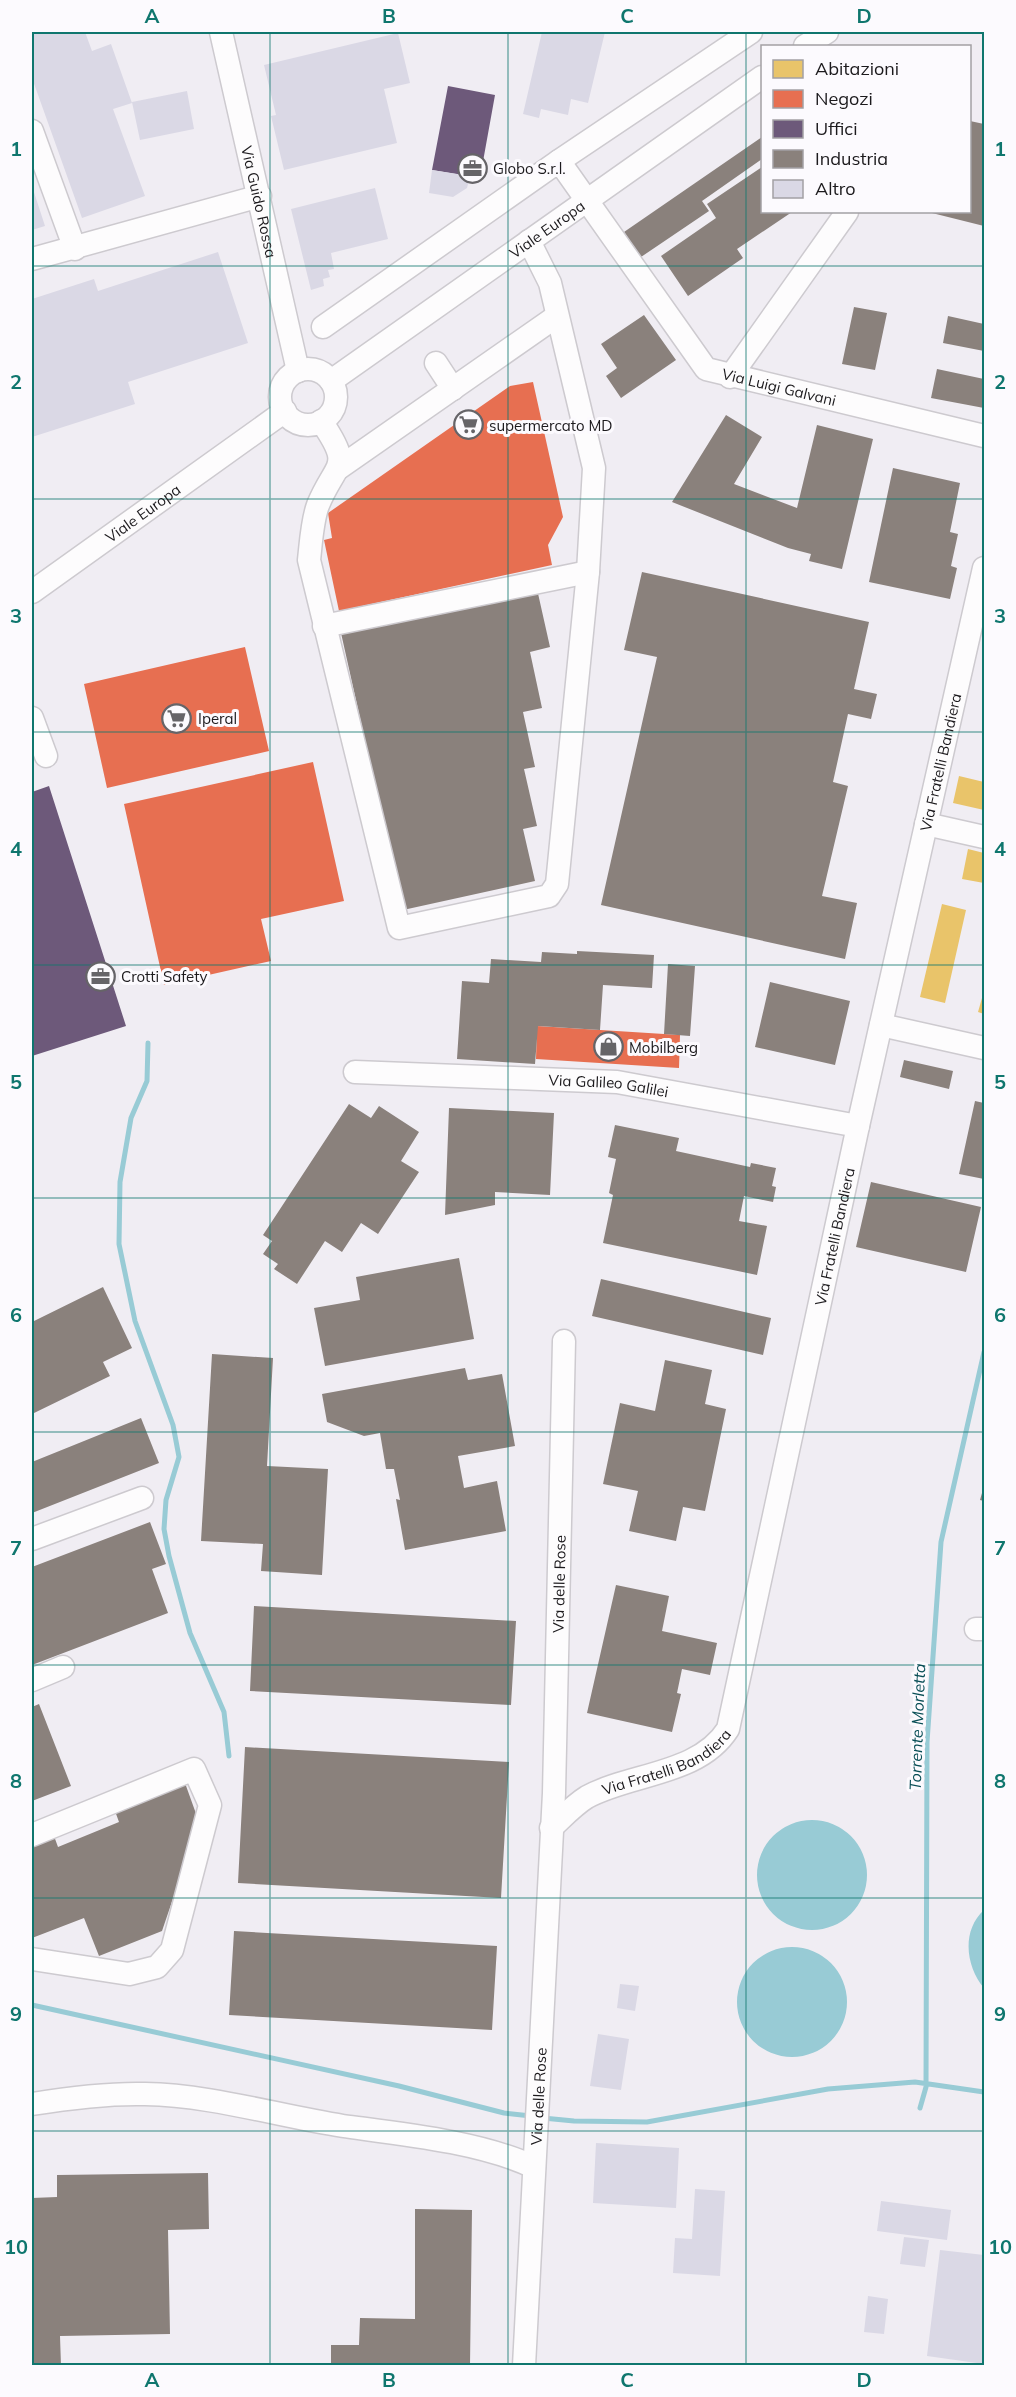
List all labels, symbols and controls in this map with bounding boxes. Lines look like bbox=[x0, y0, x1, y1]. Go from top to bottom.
text: A bbox=[145, 3, 160, 28]
text: B bbox=[382, 3, 396, 28]
text: C bbox=[620, 3, 634, 28]
text: D bbox=[856, 3, 872, 28]
legend bbox=[761, 45, 971, 213]
text: Abitazioni bbox=[815, 57, 899, 80]
text: Negozi bbox=[815, 87, 873, 110]
text: Uffici bbox=[815, 117, 857, 140]
text: 1 bbox=[10, 136, 22, 161]
text: 1 bbox=[994, 136, 1006, 161]
street label: Via Guido Rossa bbox=[238, 144, 281, 260]
text: Industria bbox=[815, 147, 888, 170]
office icon: Globo S.r.l. bbox=[456, 152, 488, 184]
place label: Globo S.r.l. bbox=[493, 159, 566, 178]
text: Altro bbox=[815, 177, 856, 200]
street label: Viale Europa bbox=[505, 196, 588, 262]
street label: Via Luigi Galvani bbox=[720, 364, 838, 410]
text: 2 bbox=[10, 369, 22, 394]
text: 2 bbox=[994, 369, 1006, 394]
supermarket icon: supermercato MD bbox=[452, 409, 484, 441]
place label: supermercato MD bbox=[489, 416, 612, 435]
street label: Viale Europa bbox=[101, 479, 184, 546]
text: 3 bbox=[10, 603, 22, 628]
text: 3 bbox=[994, 603, 1006, 628]
street label: Via Fratelli Bandiera bbox=[915, 691, 965, 833]
supermarket icon: Iperal bbox=[161, 702, 193, 734]
place label: Iperal bbox=[198, 709, 237, 728]
text: 4 bbox=[10, 836, 22, 861]
text: 4 bbox=[994, 836, 1006, 861]
office icon: Crotti Safety bbox=[84, 960, 116, 992]
place label: Crotti Safety bbox=[121, 967, 208, 986]
shop icon: Mobilberg bbox=[592, 1031, 624, 1063]
place label: Mobilberg bbox=[629, 1038, 698, 1057]
text: 5 bbox=[10, 1069, 22, 1094]
text: 5 bbox=[994, 1069, 1006, 1094]
street label: Via Galileo Galilei bbox=[548, 1070, 670, 1101]
street label: Via Fratelli Bandiera bbox=[810, 1166, 858, 1307]
text: 6 bbox=[10, 1302, 22, 1327]
text: 6 bbox=[994, 1302, 1006, 1327]
text: 7 bbox=[10, 1535, 22, 1560]
street label: Via delle Rose bbox=[548, 1535, 569, 1633]
text: 7 bbox=[994, 1535, 1006, 1560]
water label: Torrente Morletta bbox=[905, 1663, 929, 1791]
street label: Via Fratelli Bandiera bbox=[599, 1725, 735, 1799]
text: 8 bbox=[10, 1768, 22, 1793]
text: 8 bbox=[994, 1768, 1006, 1793]
text: 9 bbox=[10, 2001, 22, 2026]
text: 9 bbox=[994, 2001, 1006, 2026]
street label: Via delle Rose bbox=[526, 2047, 550, 2146]
text: 10 bbox=[4, 2234, 28, 2259]
text: 10 bbox=[988, 2234, 1012, 2259]
text: A bbox=[145, 2367, 160, 2392]
text: B bbox=[382, 2367, 396, 2392]
text: C bbox=[620, 2367, 634, 2392]
text: D bbox=[856, 2367, 872, 2392]

